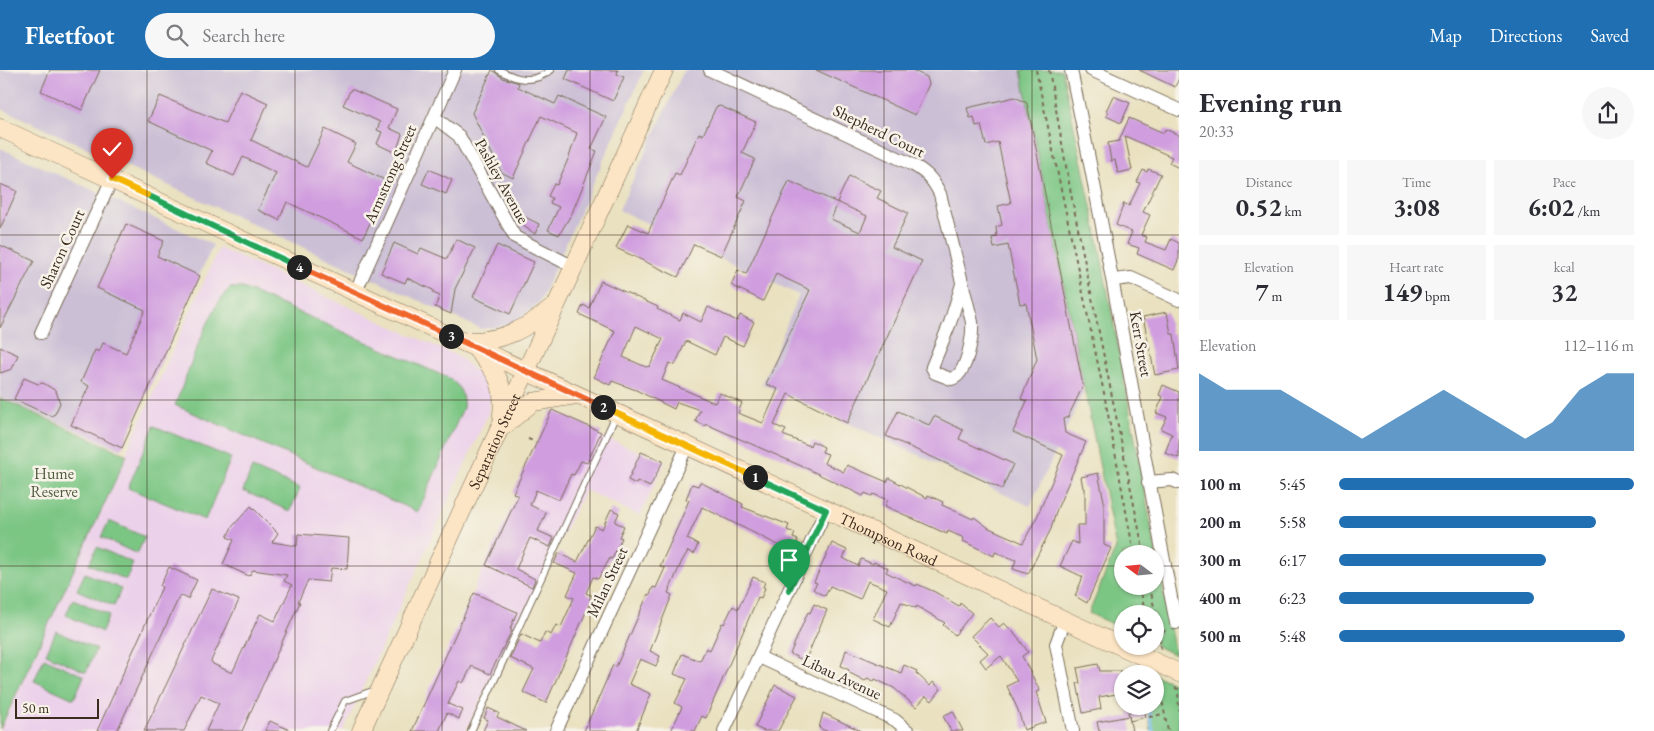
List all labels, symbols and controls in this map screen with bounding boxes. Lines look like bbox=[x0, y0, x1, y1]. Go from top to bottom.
search box bbox=[145, 13, 495, 58]
text: Fleetfoot bbox=[25, 20, 115, 51]
icon: search bbox=[163, 21, 191, 49]
text: Search here bbox=[203, 23, 285, 48]
text: Map bbox=[1430, 24, 1462, 47]
text: Directions bbox=[1490, 24, 1562, 47]
text: Saved bbox=[1590, 24, 1629, 47]
text: Evening run bbox=[1199, 84, 1342, 120]
button: share bbox=[1582, 87, 1634, 139]
street label: Shepherd Court bbox=[830, 100, 928, 162]
street label: Armstrong Street bbox=[358, 121, 421, 228]
text: 20:33 bbox=[1199, 121, 1234, 142]
pin bbox=[91, 128, 133, 179]
icon: check bbox=[98, 135, 126, 163]
street label: Pashley Avenue bbox=[470, 135, 534, 227]
text: Distance bbox=[1245, 173, 1292, 191]
text: Time bbox=[1402, 173, 1431, 191]
text: Pace bbox=[1552, 173, 1576, 191]
text: 0.52 bbox=[1236, 191, 1282, 223]
text: 3:08 bbox=[1393, 191, 1440, 223]
text: 6:02 bbox=[1528, 191, 1575, 223]
text: km bbox=[1282, 202, 1302, 220]
text: /km bbox=[1575, 202, 1600, 220]
street label: Sharon Court bbox=[35, 206, 89, 292]
pin: 4 bbox=[286, 254, 312, 280]
text: 4 bbox=[296, 258, 303, 276]
text: Elevation bbox=[1244, 258, 1294, 276]
text: Heart rate bbox=[1389, 258, 1444, 276]
text: kcal bbox=[1554, 258, 1575, 276]
text: 7 bbox=[1255, 276, 1269, 308]
text: 149 bbox=[1383, 276, 1422, 308]
text: 32 bbox=[1551, 276, 1577, 308]
text: m bbox=[1269, 287, 1282, 305]
text: bpm bbox=[1422, 287, 1450, 305]
street label: Kerr Street bbox=[1125, 310, 1157, 378]
pin: 3 bbox=[438, 324, 464, 348]
text: 3 bbox=[448, 327, 455, 345]
text: Elevation bbox=[1199, 335, 1257, 356]
text: 112–116 m bbox=[1563, 335, 1634, 356]
street label: Separation Street bbox=[463, 390, 525, 492]
pin: 2 bbox=[590, 394, 616, 420]
text: 2 bbox=[600, 398, 607, 416]
park label: Hume Reserve bbox=[30, 463, 78, 502]
pin: 1 bbox=[742, 464, 768, 490]
text: 1 bbox=[752, 468, 759, 486]
text: 100 m bbox=[1199, 474, 1241, 495]
text: 5:45 bbox=[1279, 474, 1306, 495]
street label: Thompson Road bbox=[836, 507, 942, 571]
text: 200 m bbox=[1199, 512, 1241, 533]
text: 5:58 bbox=[1279, 512, 1306, 533]
pin bbox=[768, 539, 810, 590]
street label: Milan Street bbox=[582, 543, 632, 621]
north arrow bbox=[1114, 545, 1164, 595]
map controls bbox=[1114, 545, 1164, 715]
icon: arrive bbox=[775, 546, 803, 574]
text: 300 m bbox=[1199, 550, 1241, 571]
text: 6:17 bbox=[1279, 550, 1306, 571]
text: 400 m bbox=[1199, 588, 1241, 609]
text: 6:23 bbox=[1279, 588, 1306, 609]
button: locate bbox=[1114, 605, 1164, 655]
text: 500 m bbox=[1199, 626, 1241, 647]
text: 5:48 bbox=[1279, 626, 1306, 647]
street label: Libau Avenue bbox=[799, 649, 885, 705]
button: layers bbox=[1114, 665, 1164, 715]
scale bar bbox=[15, 696, 99, 719]
text: 50 m bbox=[22, 699, 49, 717]

